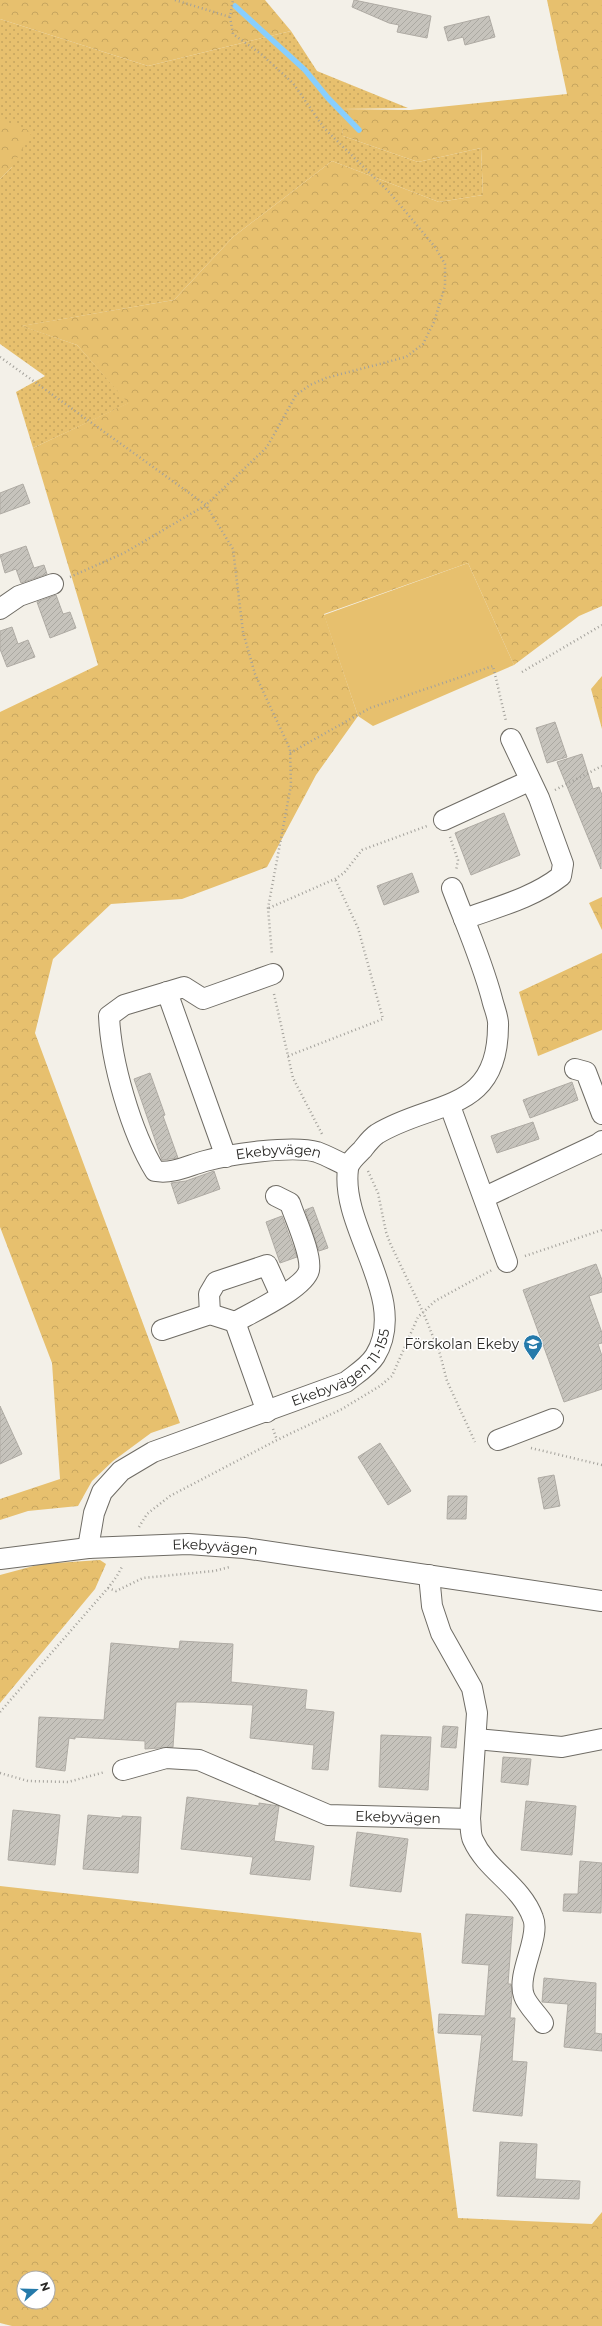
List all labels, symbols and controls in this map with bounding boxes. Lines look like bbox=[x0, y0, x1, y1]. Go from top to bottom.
street label: Ekebyvägen bbox=[234, 1140, 324, 1164]
street label: Ekebyvägen 11-155 bbox=[289, 1327, 393, 1410]
school or university icon: Förskolan Ekeby bbox=[522, 1333, 544, 1361]
place label: Förskolan Ekeby bbox=[404, 1335, 519, 1353]
street label: Ekebyvägen bbox=[172, 1535, 259, 1559]
street label: Ekebyvägen bbox=[355, 1807, 441, 1827]
north arrow bbox=[16, 2270, 56, 2310]
text: N bbox=[37, 2280, 53, 2293]

